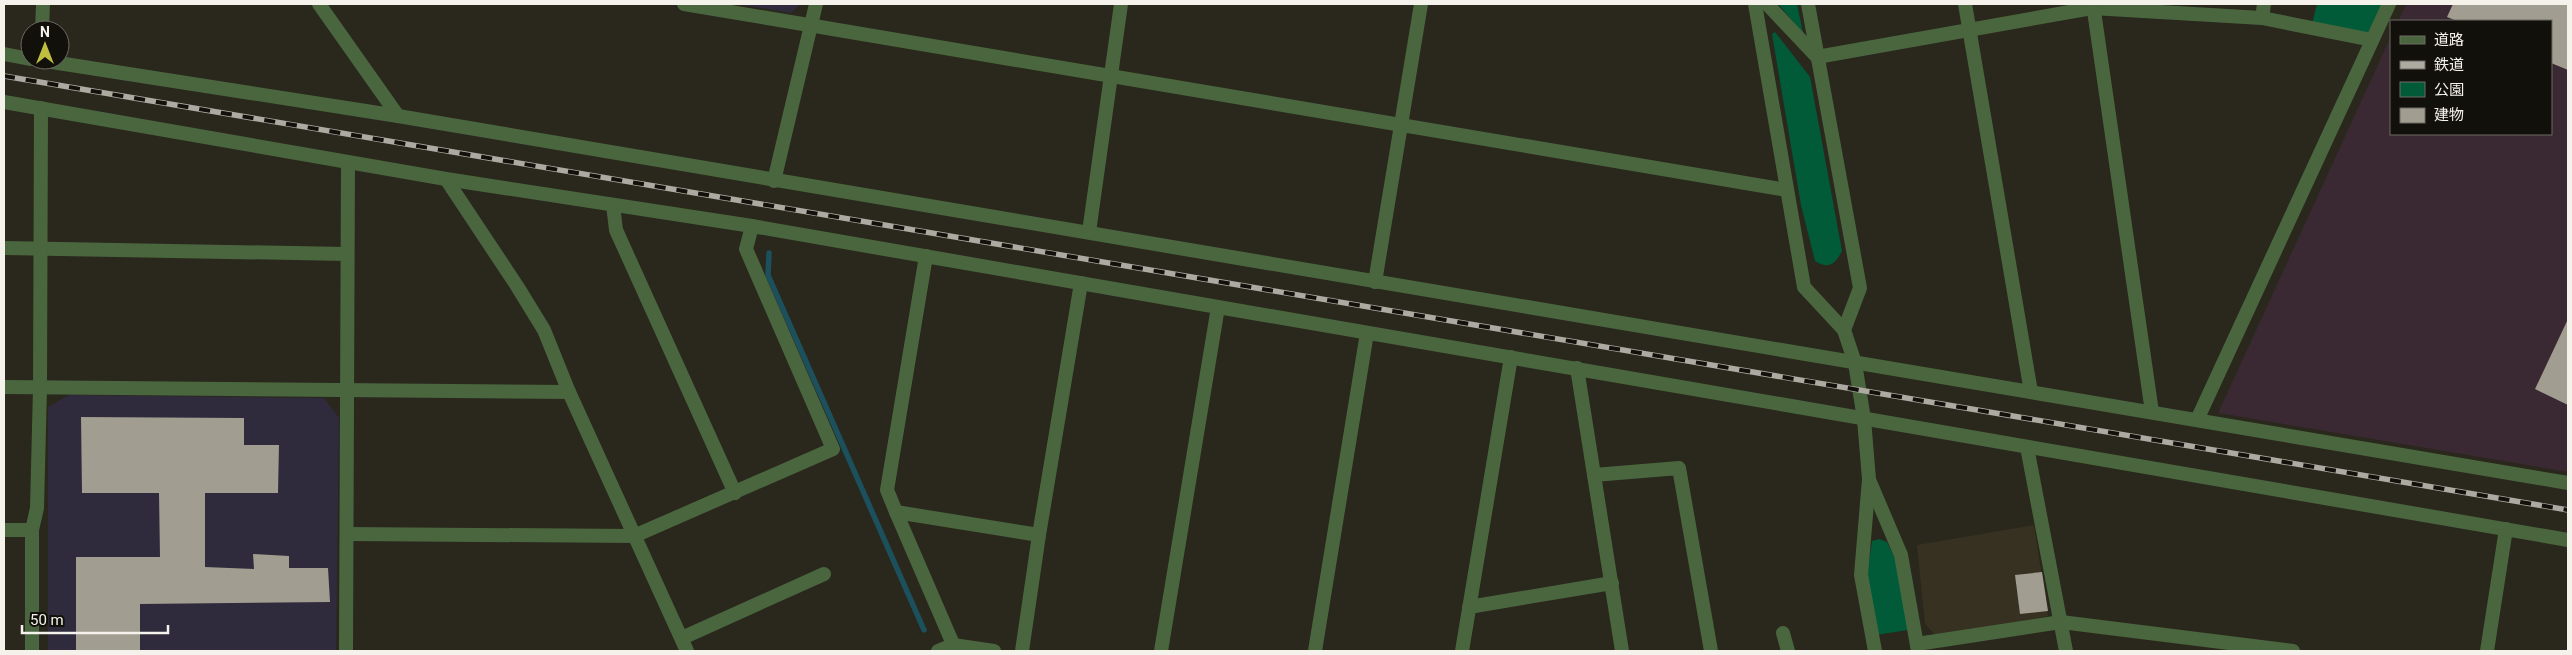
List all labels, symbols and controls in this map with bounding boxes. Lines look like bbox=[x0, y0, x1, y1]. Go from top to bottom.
north arrow bbox=[20, 20, 70, 70]
legend bbox=[2390, 20, 2552, 135]
text: N bbox=[40, 24, 50, 40]
text: 道路 bbox=[2434, 31, 2464, 49]
text: 鉄道 bbox=[2434, 56, 2464, 74]
text: 公園 bbox=[2434, 81, 2464, 99]
text: 建物 bbox=[2434, 106, 2464, 124]
scale bar bbox=[22, 602, 169, 634]
text: 50 m bbox=[30, 611, 64, 629]

